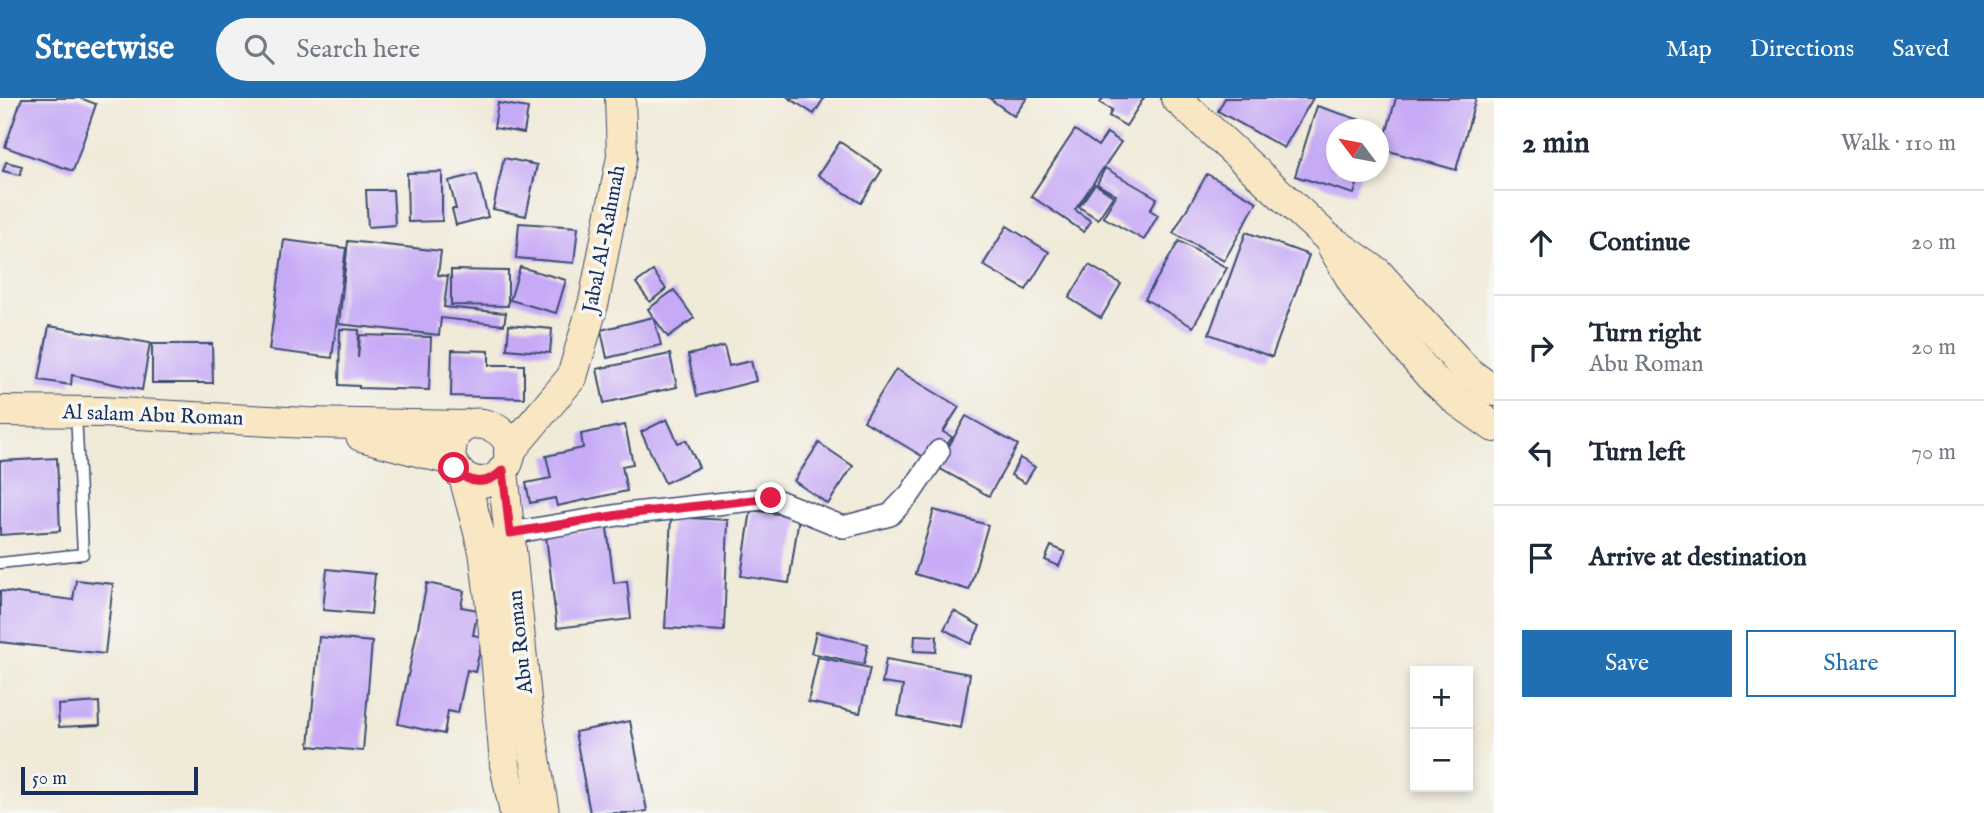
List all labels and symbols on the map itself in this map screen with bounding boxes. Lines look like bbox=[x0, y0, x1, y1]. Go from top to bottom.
north arrow bbox=[1326, 119, 1389, 182]
street label: Jabal Al-Rahmah bbox=[577, 163, 633, 317]
street label: Al salam Abu Roman bbox=[61, 399, 244, 433]
route start bbox=[438, 452, 469, 483]
route end bbox=[755, 482, 786, 513]
street label: Abu Roman bbox=[502, 589, 540, 696]
scale bar bbox=[21, 764, 198, 796]

